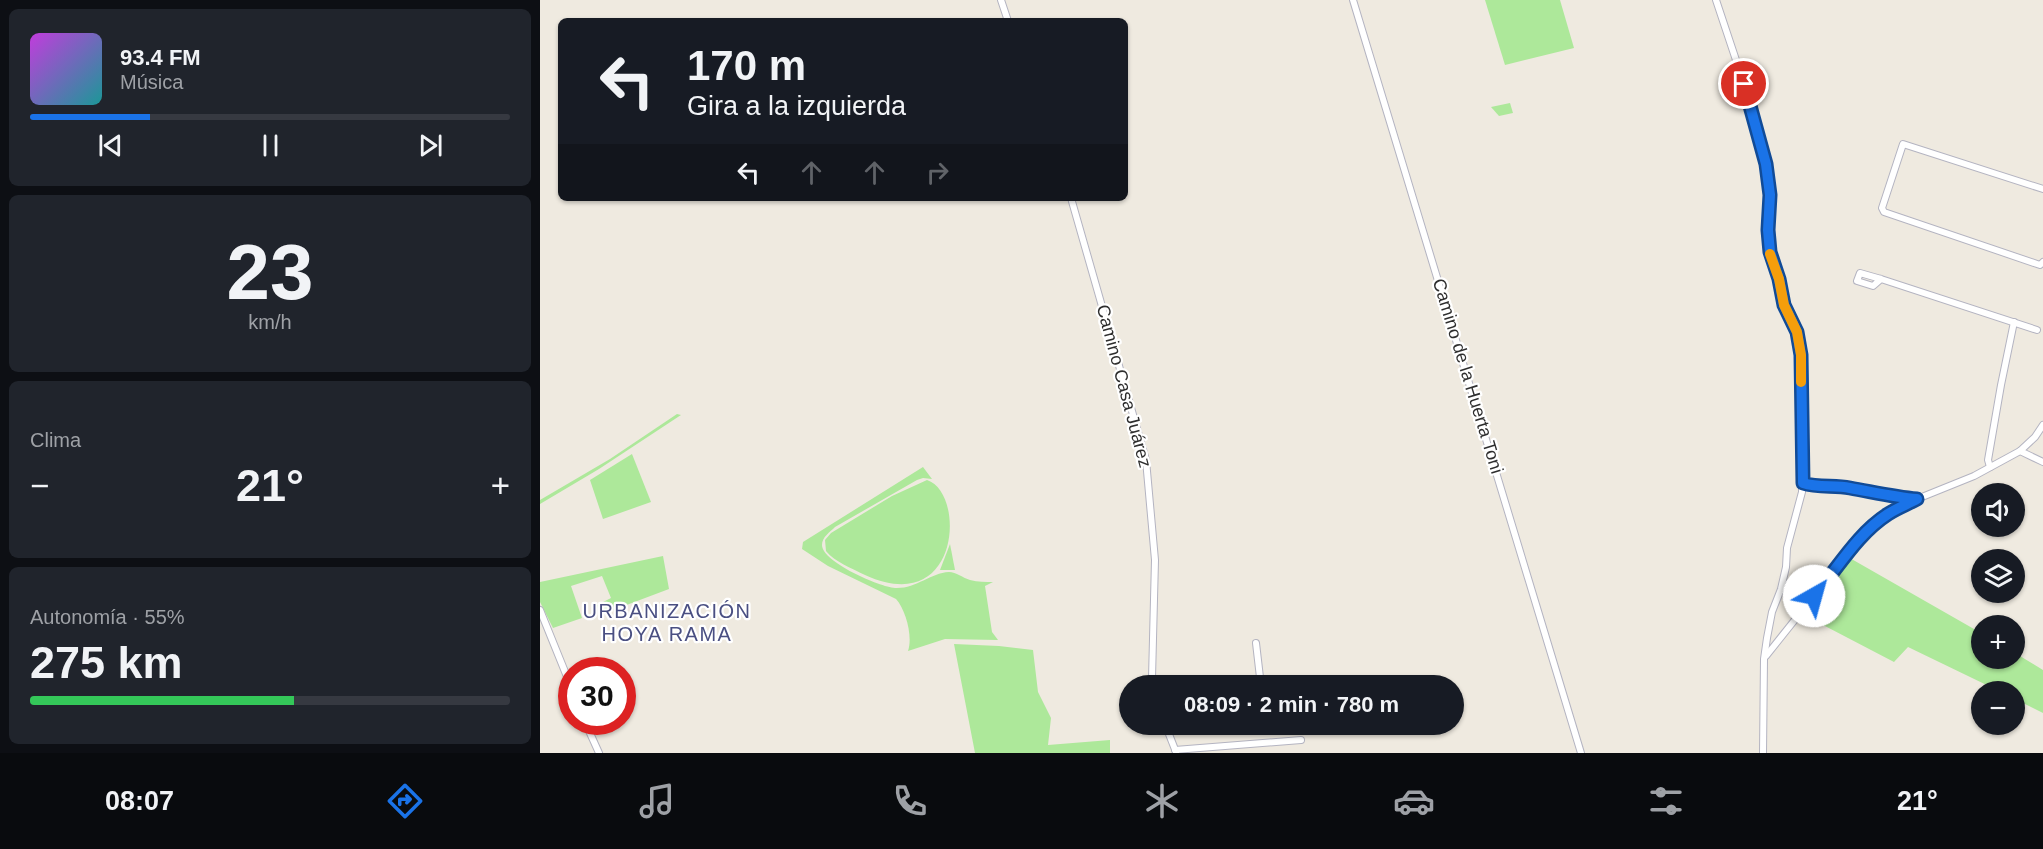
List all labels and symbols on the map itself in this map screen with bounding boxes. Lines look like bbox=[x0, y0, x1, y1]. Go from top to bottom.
pin bbox=[1718, 58, 1769, 109]
street label: Camino de la Huerta Toni bbox=[1429, 276, 1507, 476]
street label: Camino Casa Juárez bbox=[1093, 302, 1155, 470]
position arrow bbox=[1782, 564, 1846, 628]
district label: URBANIZACIÓN HOYA RAMA bbox=[582, 600, 752, 645]
speed limit sign: 30 bbox=[558, 657, 636, 735]

